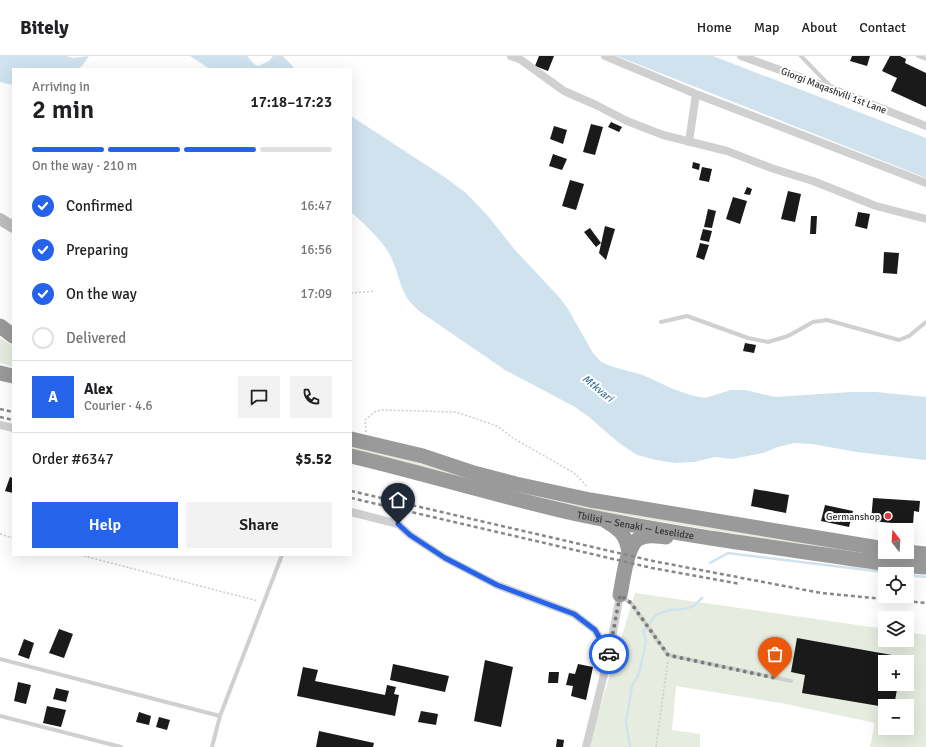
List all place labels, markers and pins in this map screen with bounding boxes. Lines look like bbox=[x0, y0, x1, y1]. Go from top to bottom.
pin bbox=[381, 483, 415, 524]
place label: Germanshop bbox=[826, 511, 880, 523]
marker: Germanshop bbox=[883, 511, 893, 521]
pin bbox=[758, 637, 792, 678]

